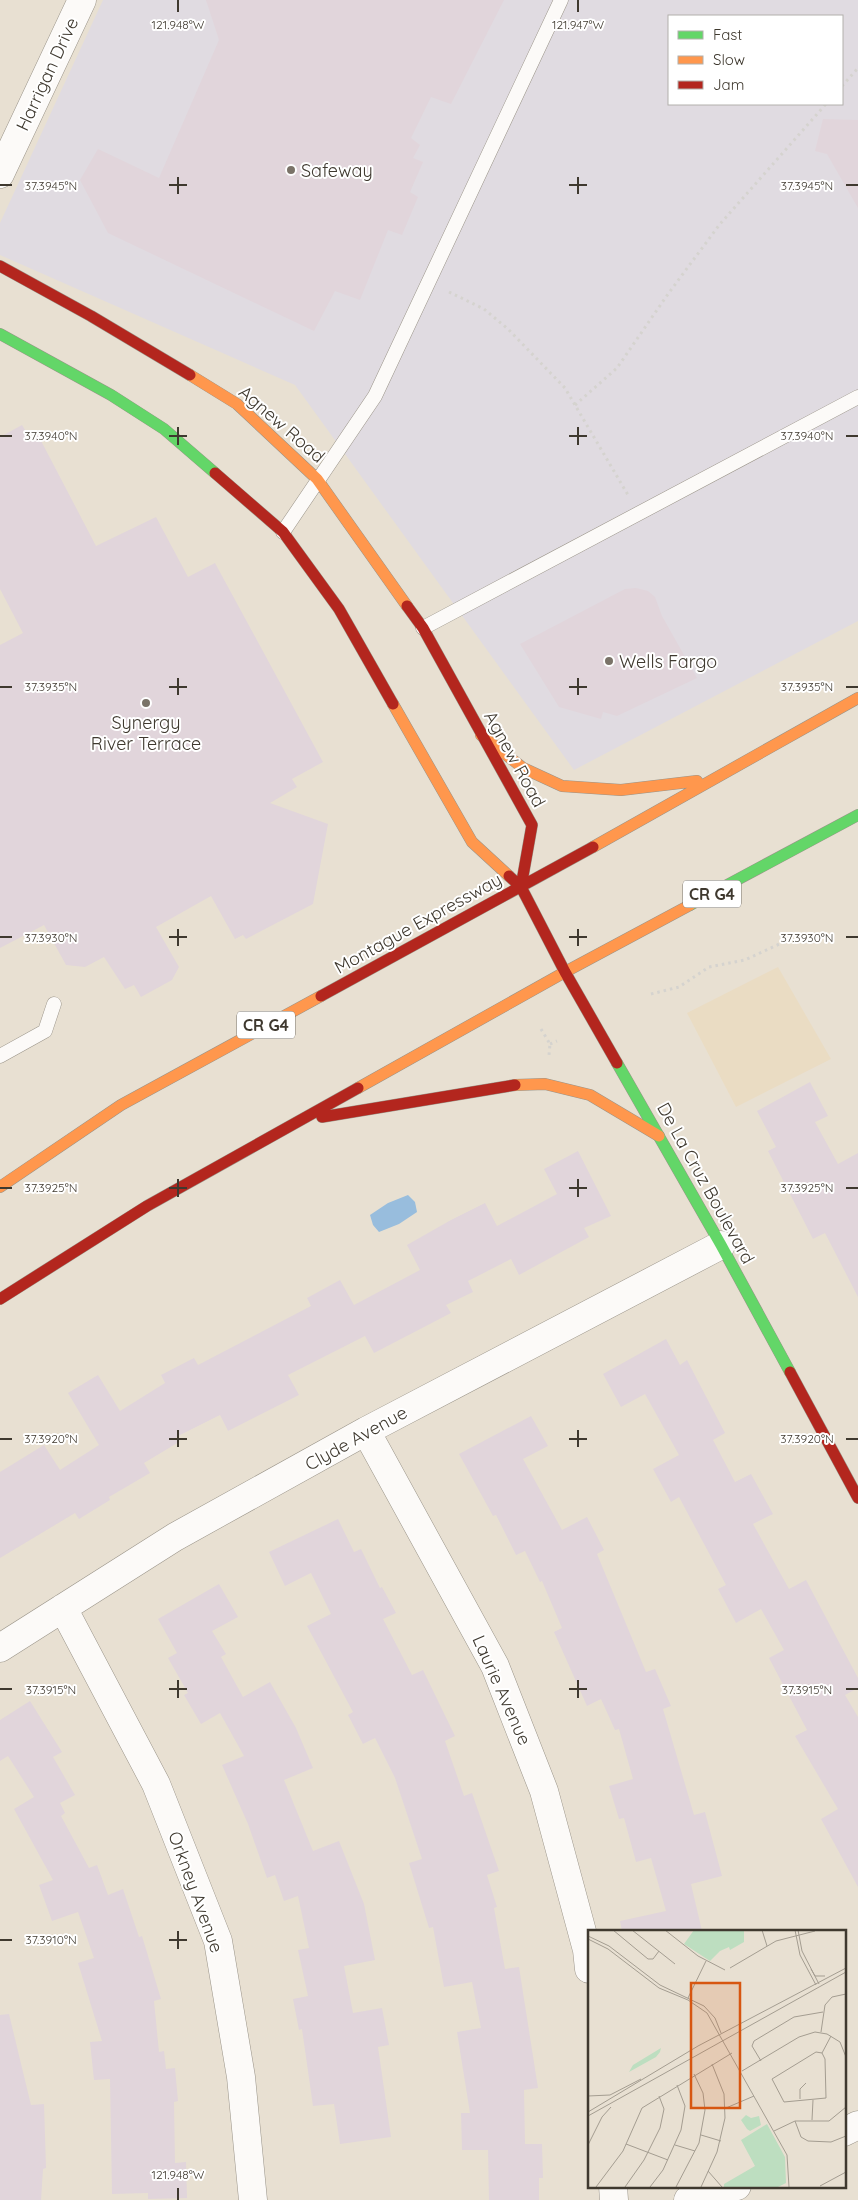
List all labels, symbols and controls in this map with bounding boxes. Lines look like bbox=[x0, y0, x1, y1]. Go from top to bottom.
street label: Harrigan Drive bbox=[11, 14, 83, 134]
legend bbox=[668, 15, 843, 105]
text: 121.948°W bbox=[152, 17, 205, 32]
text: 121.947°W bbox=[552, 17, 604, 32]
text: Fast bbox=[713, 25, 742, 44]
text: Slow bbox=[713, 50, 745, 69]
text: Jam bbox=[713, 75, 744, 94]
place label: Safeway bbox=[301, 159, 373, 182]
marker: Safeway bbox=[285, 164, 297, 176]
text: 37.3945°N bbox=[25, 178, 77, 193]
text: 37.3945°N bbox=[781, 178, 833, 193]
street label: Agnew Road bbox=[234, 380, 330, 468]
text: 37.3940°N bbox=[24, 428, 78, 443]
text: 37.3940°N bbox=[780, 428, 834, 443]
place label: Wells Fargo bbox=[619, 650, 717, 673]
marker: Wells Fargo bbox=[603, 655, 615, 667]
text: 37.3935°N bbox=[25, 679, 77, 694]
text: 37.3935°N bbox=[781, 679, 833, 694]
marker: Synergy River Terrace bbox=[140, 697, 152, 709]
street label: Agnew Road bbox=[479, 707, 551, 811]
place label: Synergy River Terrace bbox=[91, 711, 201, 755]
street label: Montague Expressway bbox=[330, 867, 506, 979]
road number: CR G4 bbox=[683, 881, 741, 908]
text: 37.3930°N bbox=[25, 930, 78, 945]
text: 37.3930°N bbox=[781, 930, 834, 945]
road number: CR G4 bbox=[237, 1012, 295, 1038]
street label: De La Cruz Boulevard bbox=[652, 1098, 760, 1268]
text: 37.3925°N bbox=[25, 1180, 77, 1195]
text: 37.3925°N bbox=[781, 1180, 833, 1195]
street label: Clyde Avenue bbox=[301, 1400, 411, 1476]
text: 37.3920°N bbox=[24, 1431, 78, 1446]
text: 37.3920°N bbox=[780, 1431, 834, 1446]
street label: Laurie Avenue bbox=[467, 1631, 537, 1749]
text: 37.3915°N bbox=[26, 1682, 76, 1697]
text: 37.3915°N bbox=[782, 1682, 832, 1697]
street label: Orkney Avenue bbox=[163, 1828, 229, 1956]
inset map bbox=[588, 1930, 846, 2188]
text: 37.3910°N bbox=[25, 1932, 77, 1947]
text: 121.948°W bbox=[152, 2167, 205, 2182]

